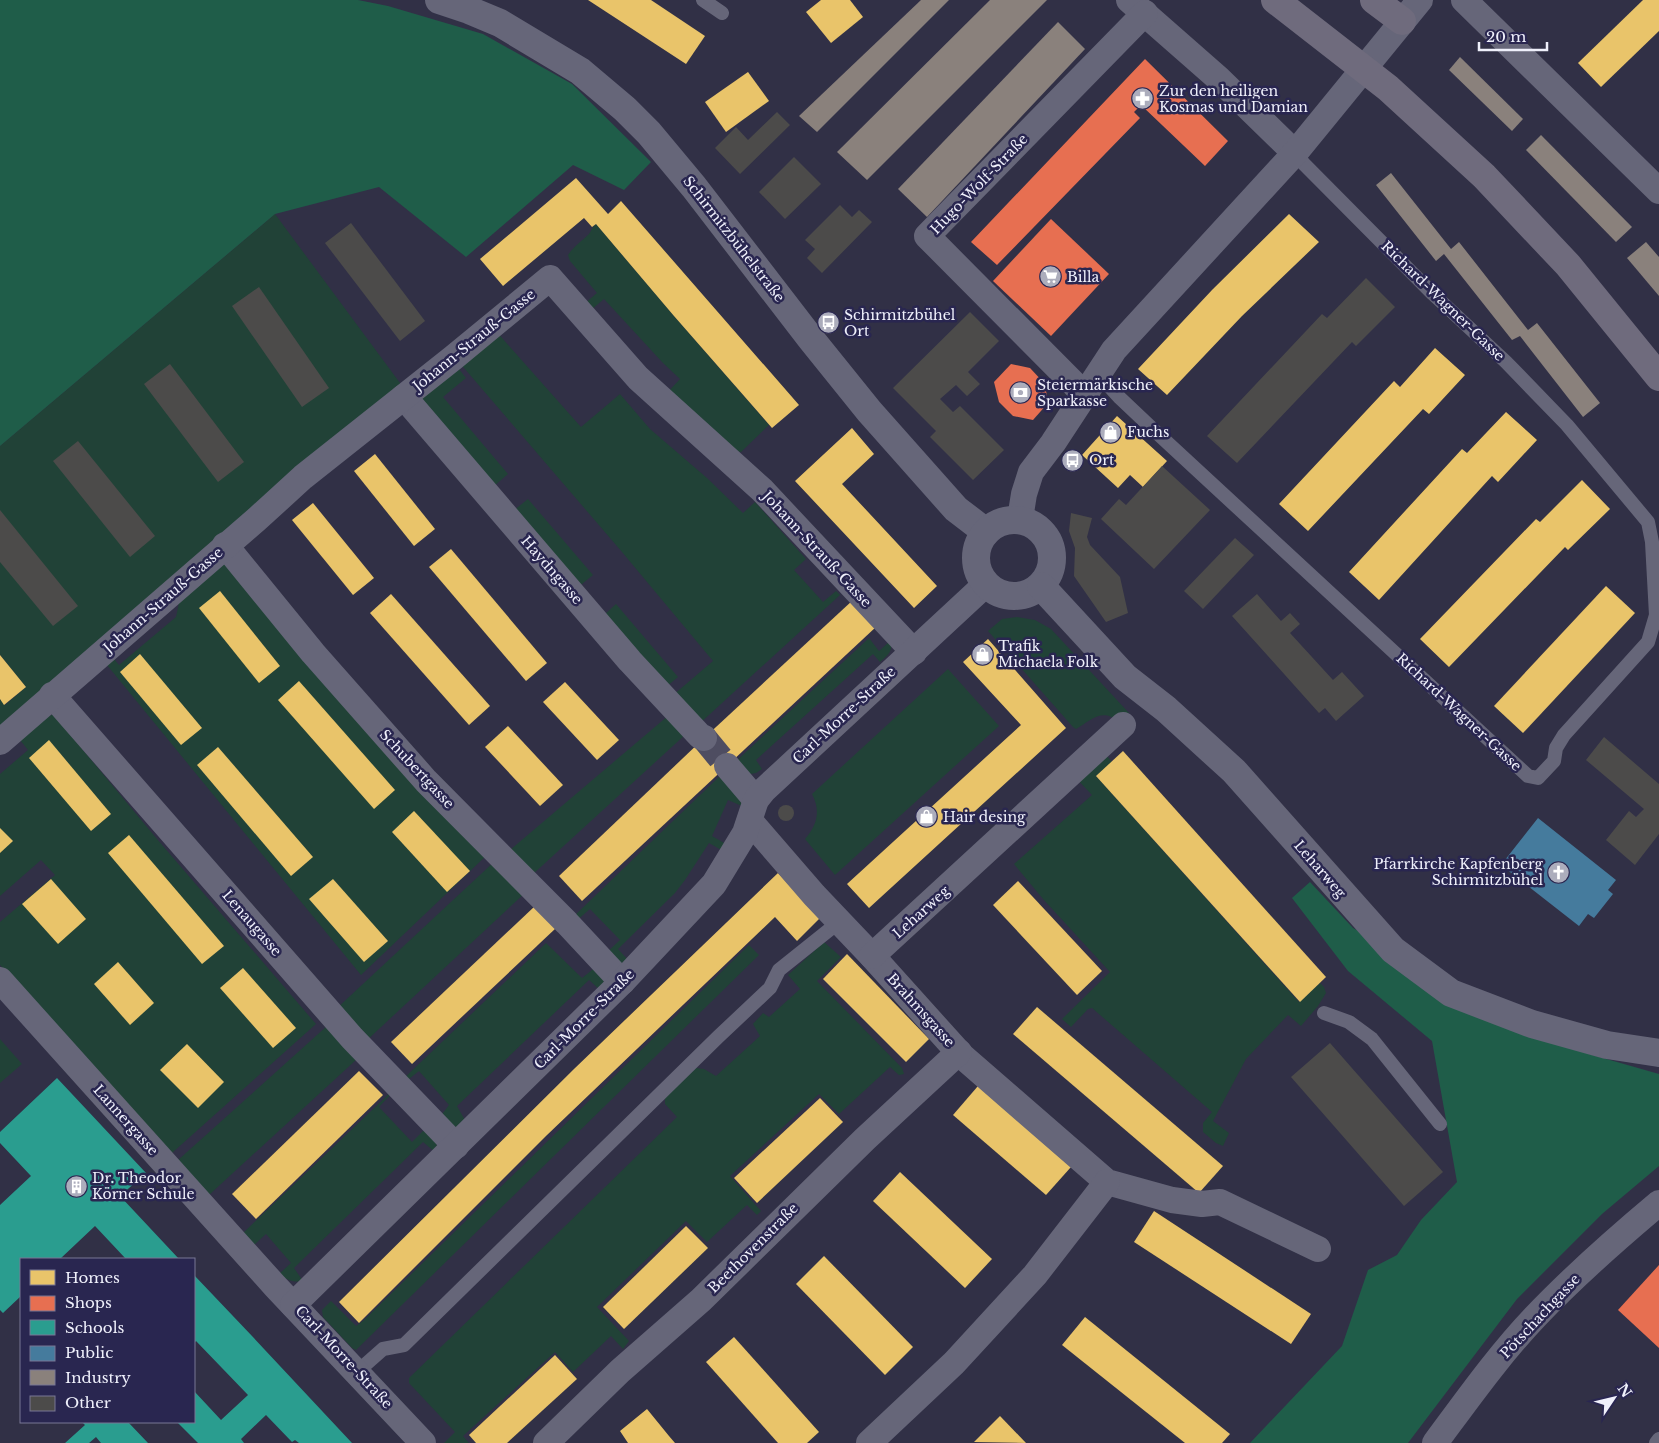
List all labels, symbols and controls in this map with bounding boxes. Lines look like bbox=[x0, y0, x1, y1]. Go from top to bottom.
scale bar bbox=[1479, 20, 1546, 52]
text: 20 m bbox=[1486, 27, 1526, 46]
place label: Zur den heiligen Kosmas und Damian bbox=[1159, 82, 1308, 116]
pharmacy icon: Zur den heiligen Kosmas und Damian bbox=[1131, 87, 1155, 111]
street label: Hugo-Wolf-Straße bbox=[926, 130, 1032, 238]
street label: Schirmitzbühelstraße bbox=[679, 172, 789, 306]
street label: Richard-Wagner-Gasse bbox=[1377, 237, 1509, 365]
supermarket icon: Billa bbox=[1039, 265, 1063, 289]
place label: Billa bbox=[1067, 268, 1100, 286]
street label: Johann-Strauß-Gasse bbox=[408, 285, 539, 396]
place label: Schirmitzbühel Ort bbox=[844, 306, 956, 340]
bus stop icon: Schirmitzbühel Ort bbox=[816, 311, 840, 335]
place label: Steiermärkische Sparkasse bbox=[1037, 376, 1153, 410]
bank icon: Steiermärkische Sparkasse bbox=[1009, 381, 1033, 405]
shop icon: Fuchs bbox=[1099, 420, 1123, 444]
place label: Fuchs bbox=[1127, 423, 1169, 441]
bus stop icon: Ort bbox=[1061, 448, 1085, 472]
place label: Ort bbox=[1089, 451, 1115, 469]
street label: Johann-Strauß-Gasse bbox=[757, 486, 875, 611]
street label: Haydngasse bbox=[517, 532, 587, 608]
street label: Johann-Strauß-Gasse bbox=[98, 543, 226, 658]
place label: Trafik Michaela Folk bbox=[998, 637, 1099, 671]
shop icon: Trafik Michaela Folk bbox=[970, 642, 994, 666]
street label: Richard-Wagner-Gasse bbox=[1393, 649, 1525, 775]
street label: Carl-Morre-Straße bbox=[789, 663, 899, 767]
street label: Schubertgasse bbox=[376, 726, 458, 812]
shop icon: Hair desing bbox=[915, 805, 939, 829]
place label: Hair desing bbox=[943, 808, 1026, 826]
street label: Leharweg bbox=[1290, 837, 1350, 902]
place label: Pfarrkirche Kapfenberg Schirmitzbühel bbox=[1374, 855, 1544, 889]
church icon: Pfarrkirche Kapfenberg Schirmitzbühel bbox=[1547, 860, 1571, 884]
street label: Leharweg bbox=[889, 881, 954, 942]
street label: Lenaugasse bbox=[218, 886, 286, 960]
street label: Carl-Morre-Straße bbox=[530, 965, 638, 1073]
street label: Brahmsgasse bbox=[883, 969, 959, 1051]
street label: Lannergasse bbox=[90, 1081, 162, 1159]
place label: Dr. Theodor Körner Schule bbox=[92, 1169, 194, 1203]
building icon: Dr. Theodor Körner Schule bbox=[64, 1174, 88, 1198]
street label: Beethovenstraße bbox=[704, 1199, 802, 1297]
legend bbox=[20, 1258, 195, 1423]
text: Homes bbox=[65, 1268, 120, 1287]
street label: Pötschachgasse bbox=[1496, 1270, 1584, 1362]
text: Shops bbox=[65, 1293, 112, 1312]
street label: Carl-Morre-Straße bbox=[292, 1302, 396, 1412]
text: Schools bbox=[65, 1318, 125, 1337]
text: Public bbox=[65, 1343, 113, 1362]
text: Industry bbox=[65, 1368, 131, 1387]
north arrow bbox=[1589, 1373, 1639, 1423]
text: N bbox=[1613, 1380, 1636, 1401]
text: Other bbox=[65, 1393, 112, 1412]

